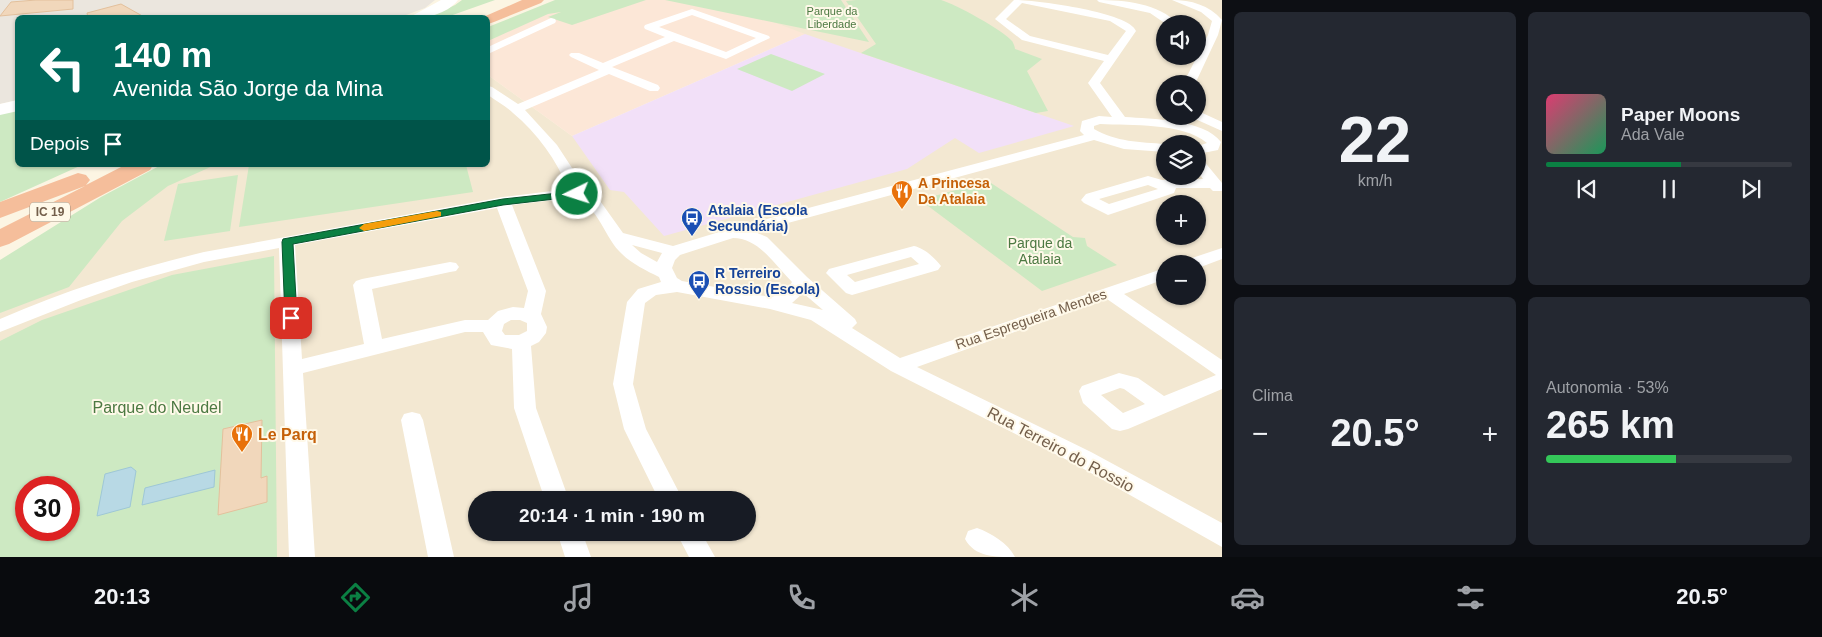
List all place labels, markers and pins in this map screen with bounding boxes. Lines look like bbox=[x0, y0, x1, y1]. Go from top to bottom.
place label: A Princesa Da Atalaia bbox=[918, 175, 990, 207]
restaurant icon: A Princesa Da Atalaia bbox=[890, 179, 914, 210]
place label: Atalaia (Escola Secundária) bbox=[708, 202, 808, 234]
bus stop icon: Atalaia (Escola Secundária) bbox=[680, 206, 704, 237]
place label: R Terreiro Rossio (Escola) bbox=[715, 265, 820, 297]
bus stop icon: R Terreiro Rossio (Escola) bbox=[687, 269, 711, 300]
pin bbox=[270, 297, 312, 339]
restaurant icon: Le Parq bbox=[230, 422, 254, 453]
place label: Le Parq bbox=[258, 426, 317, 443]

